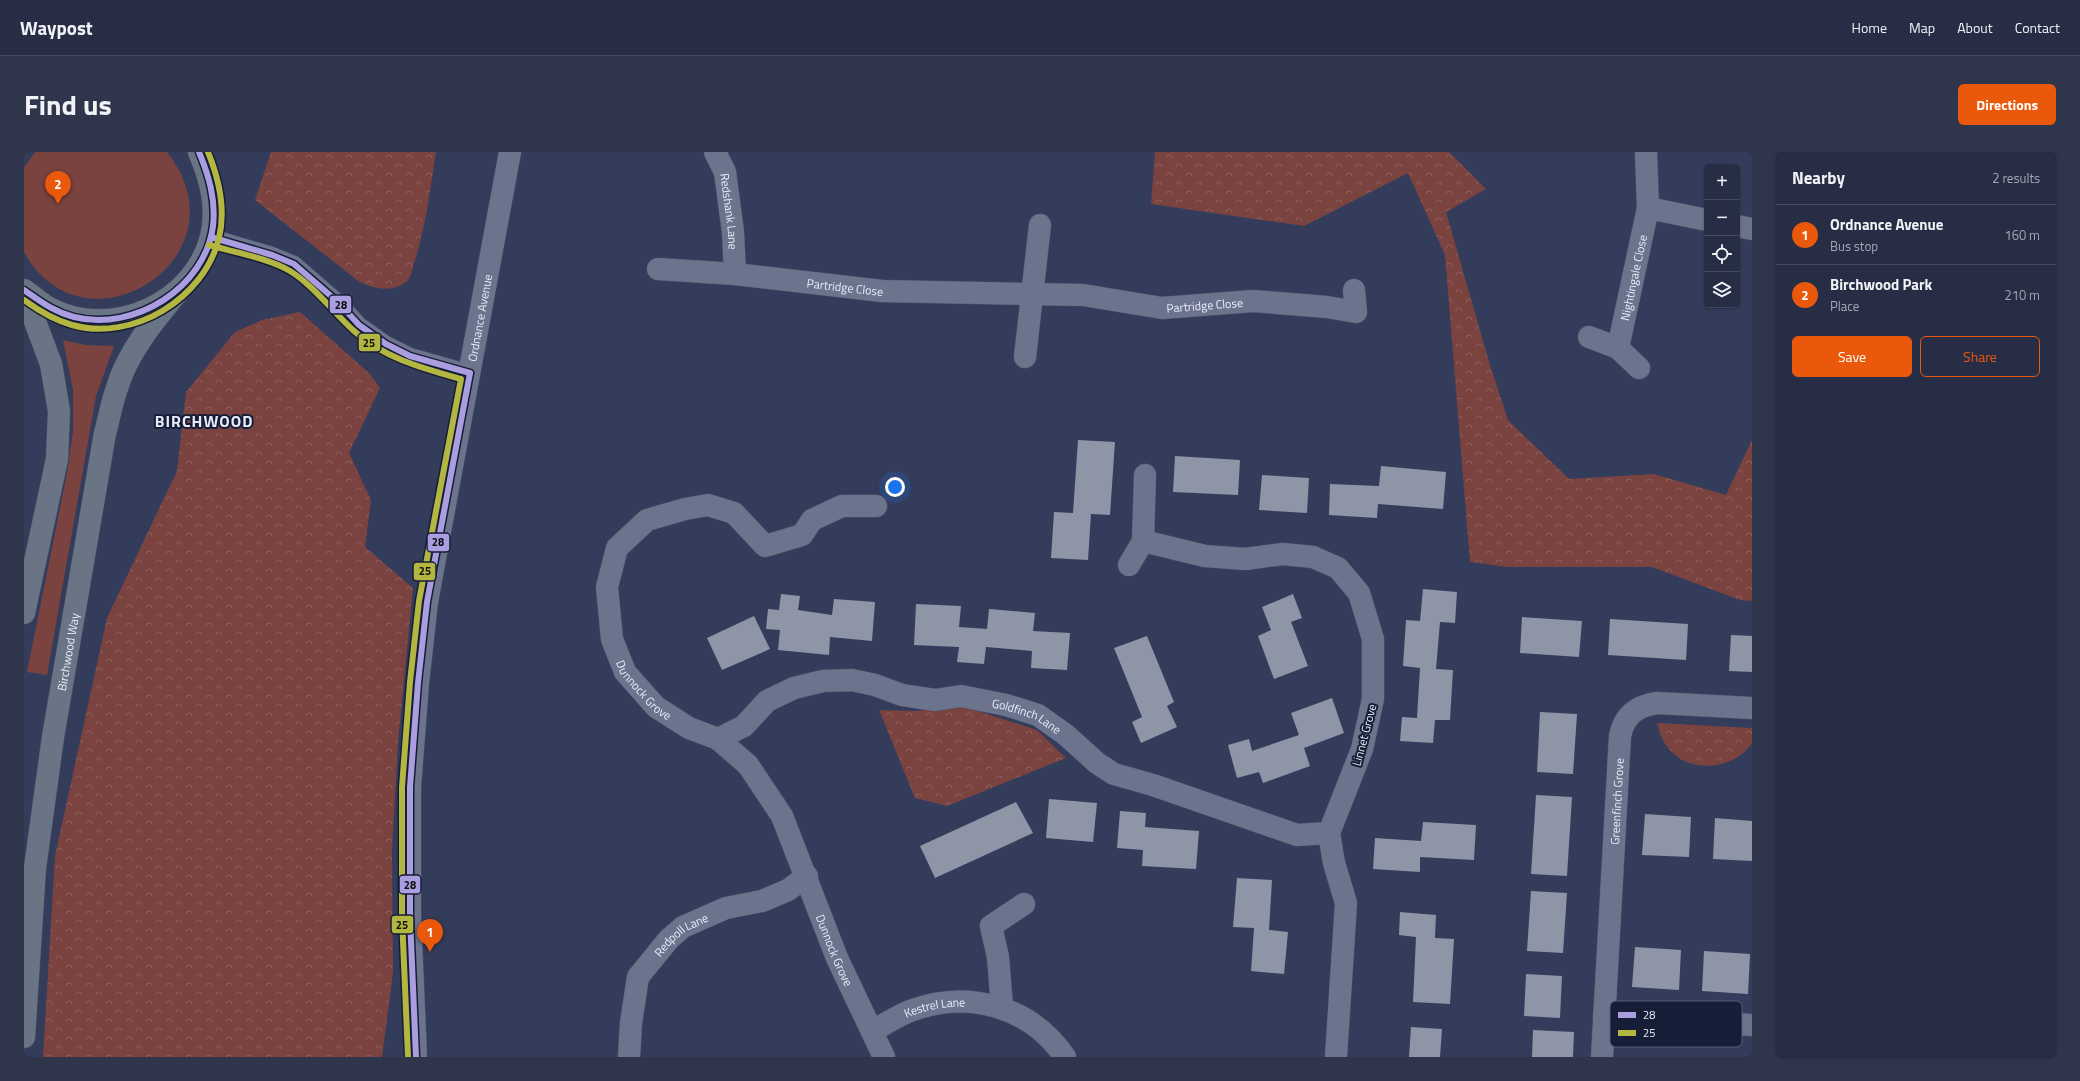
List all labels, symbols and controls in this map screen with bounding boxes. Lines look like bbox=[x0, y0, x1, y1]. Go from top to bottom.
text: Waypost bbox=[20, 13, 93, 42]
text: Home bbox=[1852, 17, 1887, 38]
text: Map bbox=[1909, 17, 1935, 38]
text: About bbox=[1957, 17, 1993, 38]
text: Contact bbox=[2015, 17, 2060, 38]
text: Find us bbox=[24, 83, 112, 126]
button: Directions bbox=[1958, 84, 2056, 125]
map controls bbox=[1704, 164, 1740, 308]
button: + bbox=[1704, 164, 1740, 200]
text: Nearby bbox=[1792, 165, 1845, 191]
text: 2 results bbox=[1992, 168, 2040, 188]
pin: 2 bbox=[45, 171, 71, 204]
street label: Redshank Lane bbox=[716, 172, 743, 250]
button: − bbox=[1704, 200, 1740, 236]
text: Ordnance Avenue bbox=[1830, 213, 1944, 236]
text: 1 bbox=[1801, 225, 1809, 245]
text: 160 m bbox=[2004, 225, 2040, 245]
street label: Nightingale Close bbox=[1615, 233, 1652, 322]
button: locate bbox=[1704, 236, 1740, 272]
text: Bus stop bbox=[1830, 236, 1878, 256]
street label: Ordnance Avenue bbox=[462, 272, 497, 363]
button: layers bbox=[1704, 272, 1740, 308]
street label: Partridge Close bbox=[806, 273, 884, 301]
text: Birchwood Park bbox=[1830, 273, 1932, 296]
text: 2 bbox=[1801, 285, 1809, 305]
text: 210 m bbox=[2004, 285, 2040, 305]
street label: Partridge Close bbox=[1166, 292, 1244, 317]
line badge: 28 bbox=[329, 295, 352, 314]
text: Place bbox=[1830, 296, 1859, 316]
text: 28 bbox=[335, 297, 347, 313]
line badge: 25 bbox=[358, 333, 381, 352]
text: 25 bbox=[363, 335, 375, 351]
button: Save bbox=[1792, 336, 1912, 377]
button: Share bbox=[1920, 336, 2040, 377]
district label: BIRCHWOOD bbox=[155, 409, 253, 433]
your location bbox=[885, 477, 905, 497]
line badge: 28 bbox=[427, 533, 450, 552]
text: 28 bbox=[432, 534, 444, 550]
line badge: 25 bbox=[413, 562, 436, 581]
text: 25 bbox=[419, 563, 431, 579]
street label: Birchwood Way bbox=[52, 611, 84, 692]
street label: Dunnock Grove bbox=[612, 657, 676, 724]
street label: Goldfinch Lane bbox=[990, 693, 1065, 738]
street label: Linnet Grove bbox=[1347, 702, 1381, 768]
street label: Greenfinch Grove bbox=[1604, 758, 1628, 845]
line badge: 28 bbox=[399, 875, 421, 894]
text: 28 bbox=[404, 877, 416, 893]
street label: Redpoll Lane bbox=[649, 908, 711, 961]
street label: Dunnock Grove bbox=[811, 911, 858, 989]
line badge: 25 bbox=[391, 915, 414, 934]
text: 25 bbox=[396, 917, 408, 933]
pin: 1 bbox=[417, 919, 443, 952]
street label: Kestrel Lane bbox=[901, 992, 965, 1022]
legend bbox=[1610, 1001, 1742, 1047]
text: 28 bbox=[1643, 1007, 1655, 1023]
text: 25 bbox=[1643, 1025, 1655, 1041]

